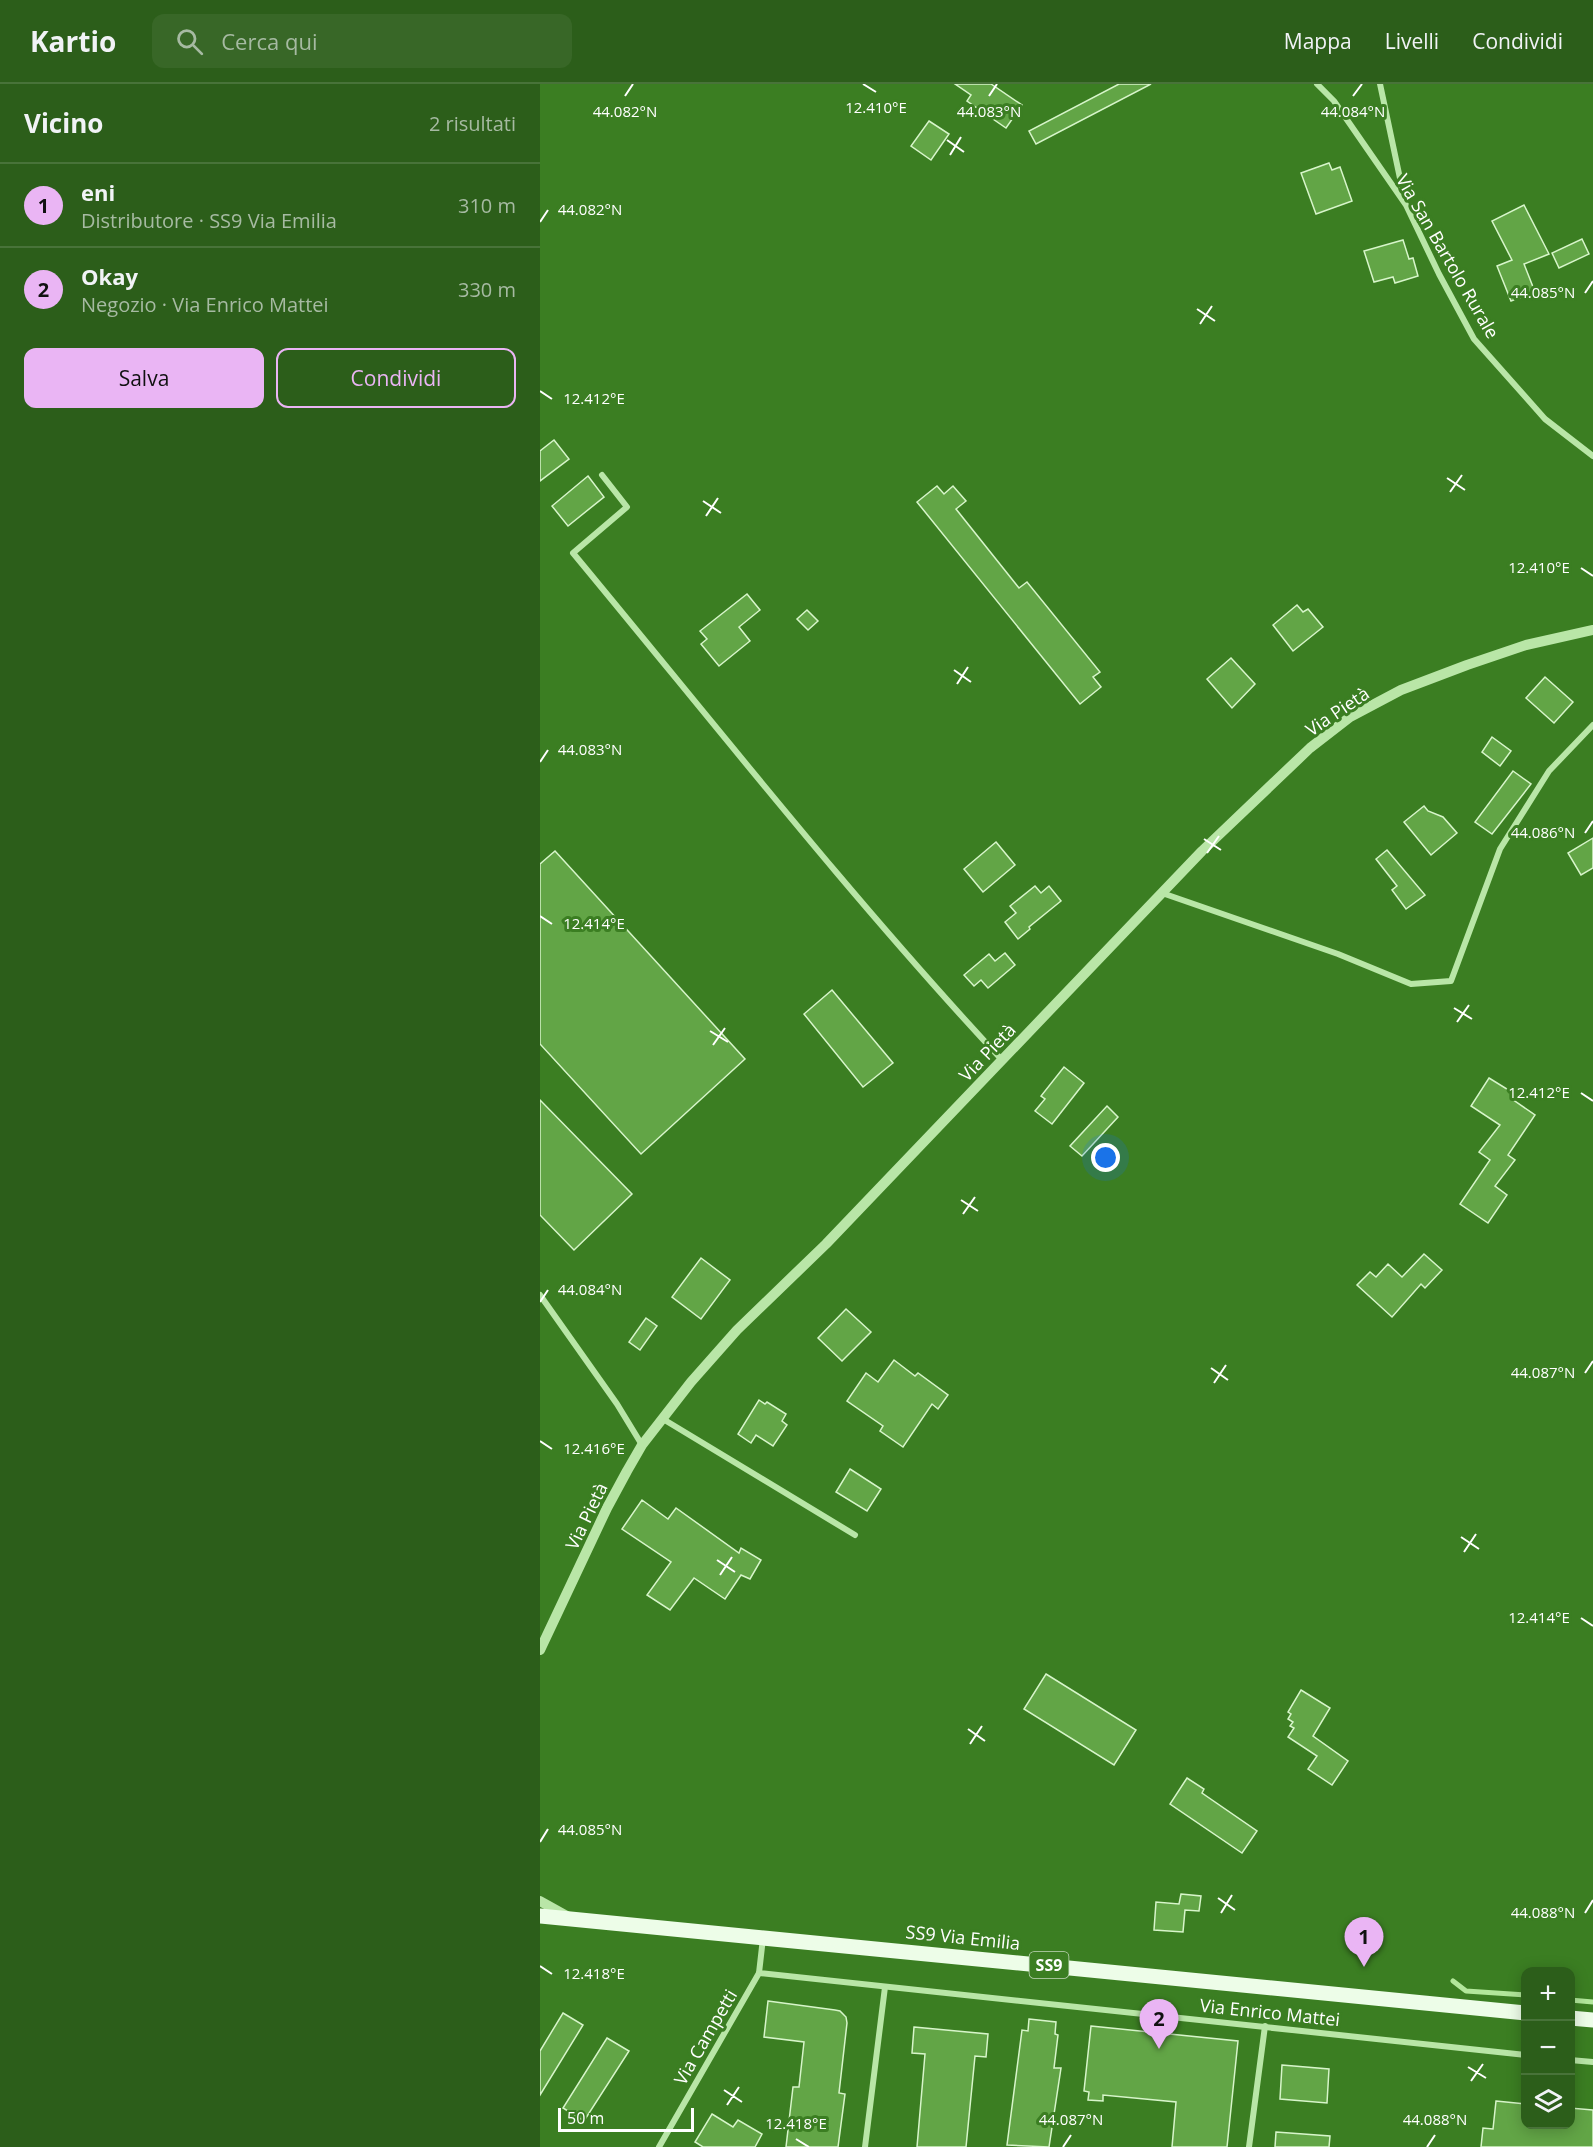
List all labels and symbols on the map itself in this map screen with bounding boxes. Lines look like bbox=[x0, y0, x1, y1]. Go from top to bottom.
text: 12.410°E bbox=[845, 97, 907, 117]
text: 44.082°N bbox=[593, 101, 657, 121]
text: 44.083°N bbox=[957, 101, 1021, 121]
text: 44.084°N bbox=[1321, 101, 1385, 121]
street label: Via San Bartolo Rurale bbox=[1391, 169, 1505, 343]
text: 44.082°N bbox=[558, 199, 622, 219]
text: 44.085°N bbox=[1511, 282, 1575, 302]
text: 12.412°E bbox=[563, 388, 625, 408]
text: 12.410°E bbox=[1508, 557, 1570, 577]
street label: Via Pietà bbox=[1301, 681, 1373, 741]
text: 44.083°N bbox=[558, 739, 622, 759]
text: 44.086°N bbox=[1511, 822, 1575, 842]
text: 12.414°E bbox=[563, 913, 625, 933]
street label: Via Pietà bbox=[953, 1018, 1021, 1086]
text: 12.412°E bbox=[1508, 1082, 1570, 1102]
your location bbox=[1091, 1143, 1120, 1172]
text: 44.084°N bbox=[558, 1279, 622, 1299]
text: 44.087°N bbox=[1511, 1362, 1575, 1382]
text: 12.416°E bbox=[563, 1438, 625, 1458]
street label: Via Pietà bbox=[559, 1478, 613, 1554]
text: 12.414°E bbox=[1508, 1607, 1570, 1627]
text: 44.085°N bbox=[558, 1819, 622, 1839]
text: 44.088°N bbox=[1511, 1902, 1575, 1922]
pin: 1 bbox=[1344, 1918, 1384, 1967]
street label: SS9 Via Emilia bbox=[905, 1919, 1021, 1955]
road number: SS9 bbox=[1030, 1952, 1068, 1978]
text: 12.418°E bbox=[563, 1963, 625, 1983]
street label: Via Campetti bbox=[668, 1985, 742, 2089]
street label: Via Enrico Mattei bbox=[1199, 1993, 1341, 2031]
pin: 2 bbox=[1140, 2000, 1178, 2049]
scale bar bbox=[558, 2105, 694, 2132]
text: 44.087°N bbox=[1039, 2109, 1103, 2129]
text: 44.088°N bbox=[1403, 2109, 1467, 2129]
text: 12.418°E bbox=[765, 2113, 827, 2133]

